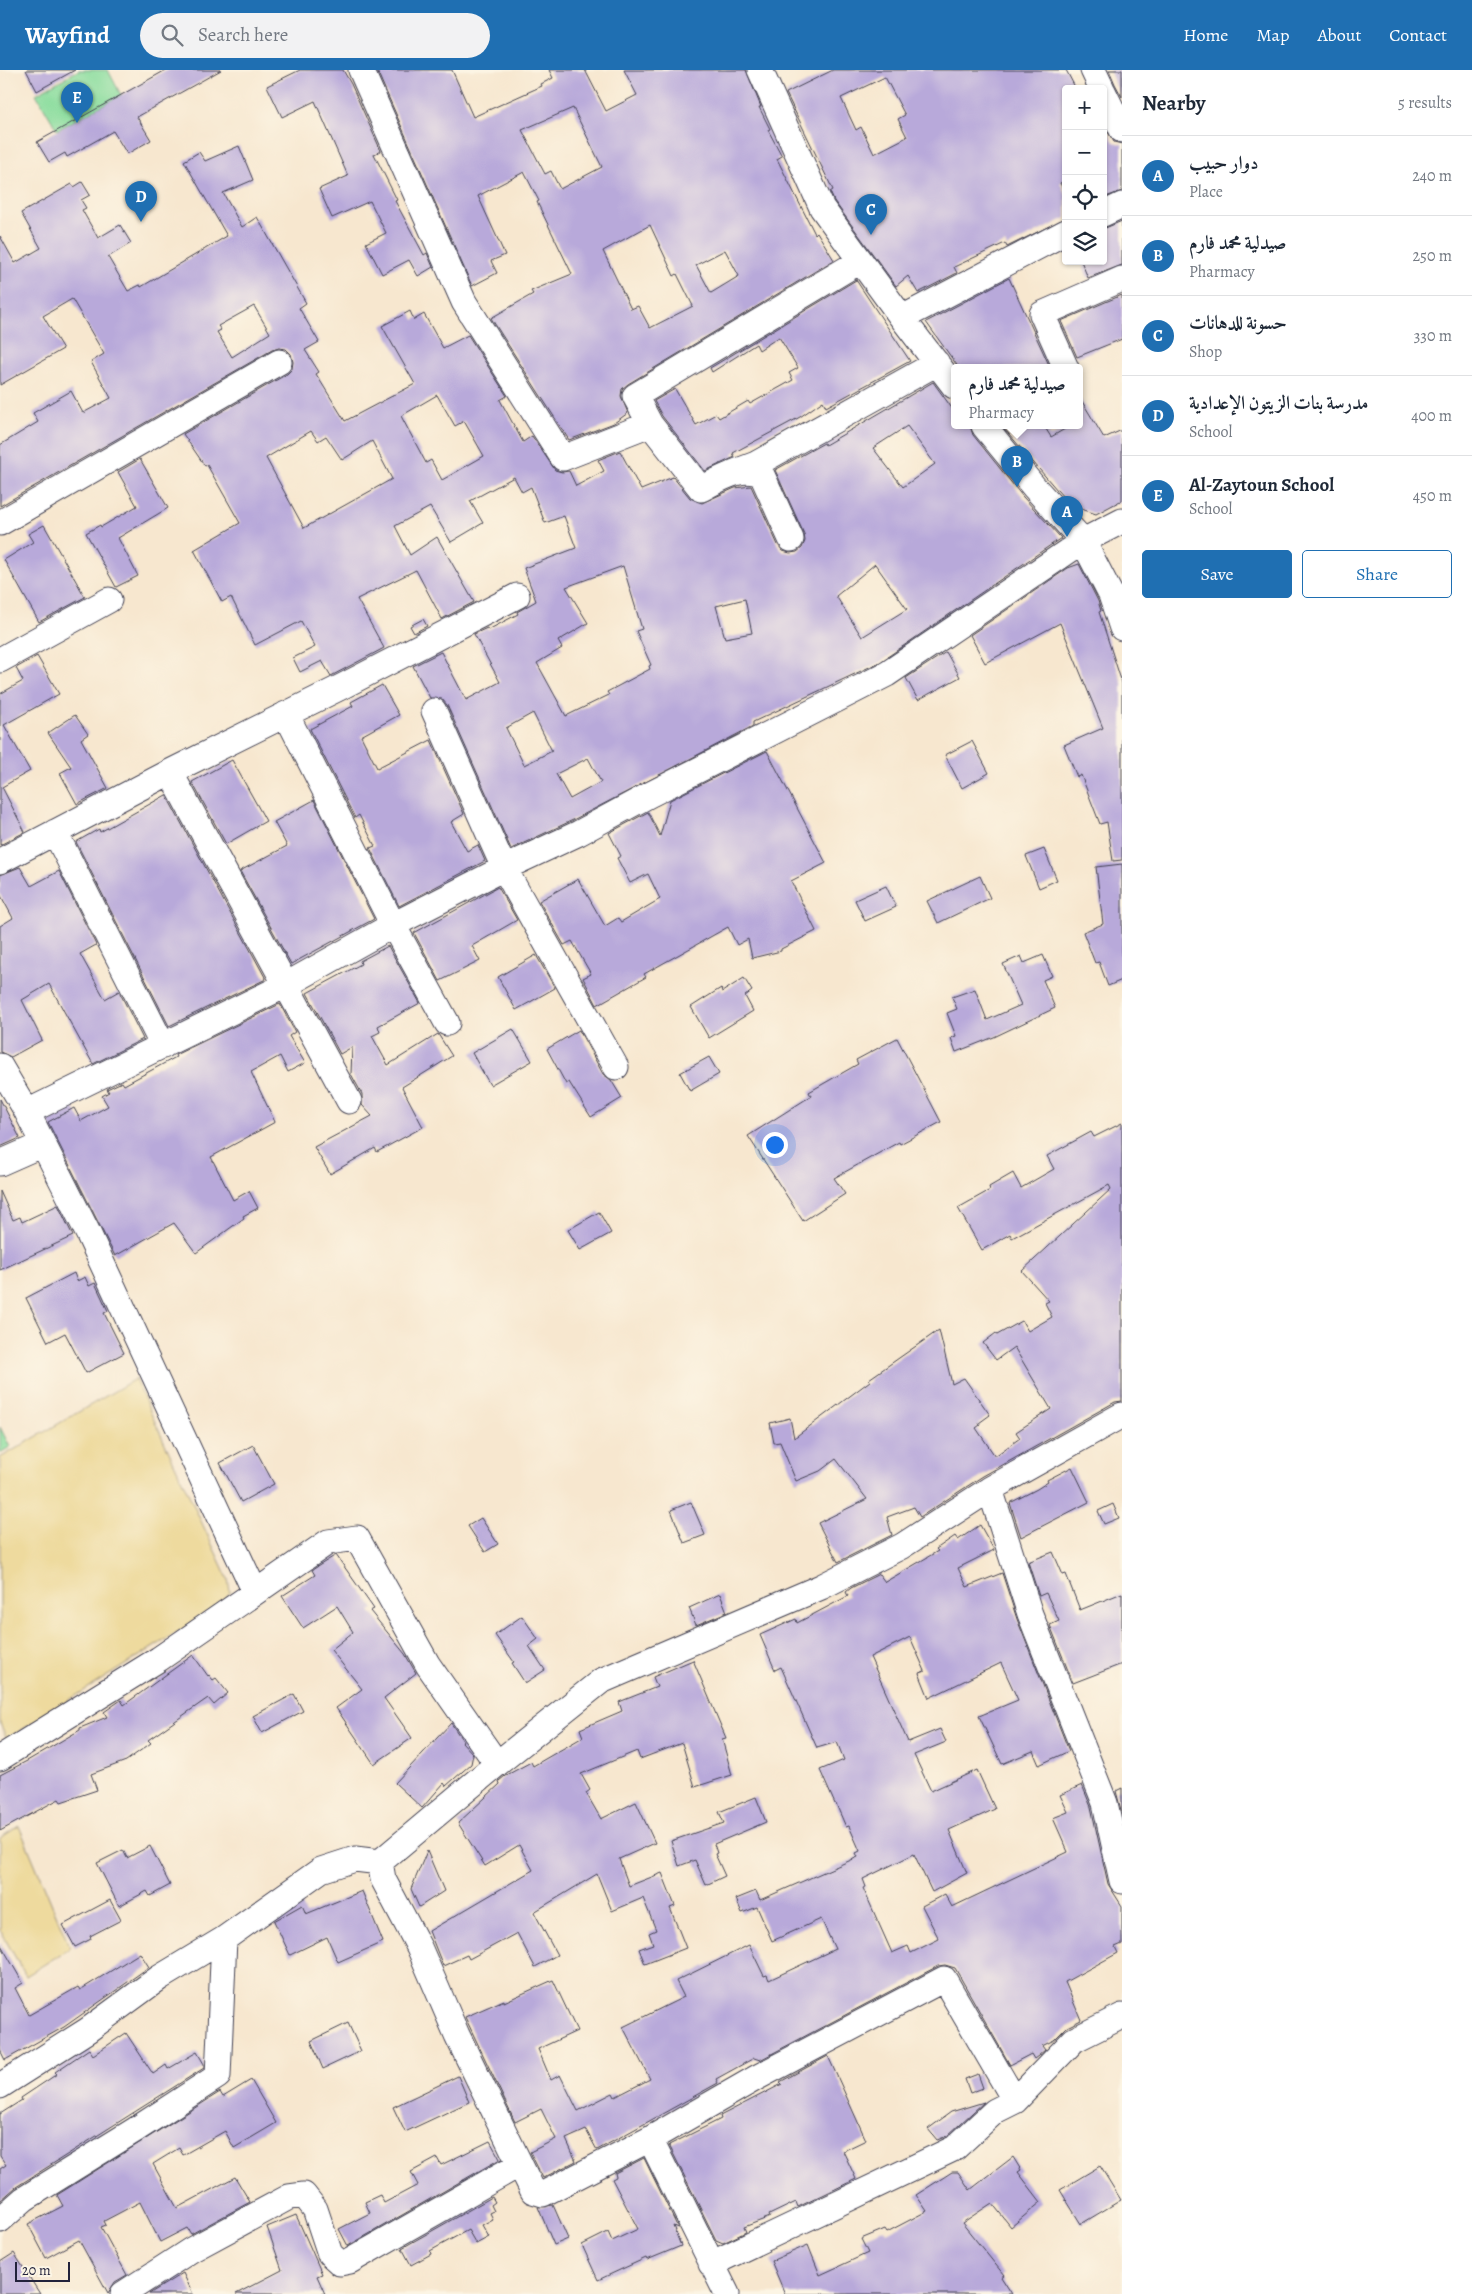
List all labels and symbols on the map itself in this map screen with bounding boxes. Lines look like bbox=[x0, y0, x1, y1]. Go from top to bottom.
pin: E bbox=[61, 82, 93, 123]
pin: D bbox=[125, 181, 157, 222]
pin: C bbox=[855, 194, 887, 235]
pin: B bbox=[1001, 446, 1033, 487]
pin: A bbox=[1051, 496, 1083, 537]
your location bbox=[762, 1132, 788, 1158]
scale bar bbox=[15, 2259, 70, 2282]

